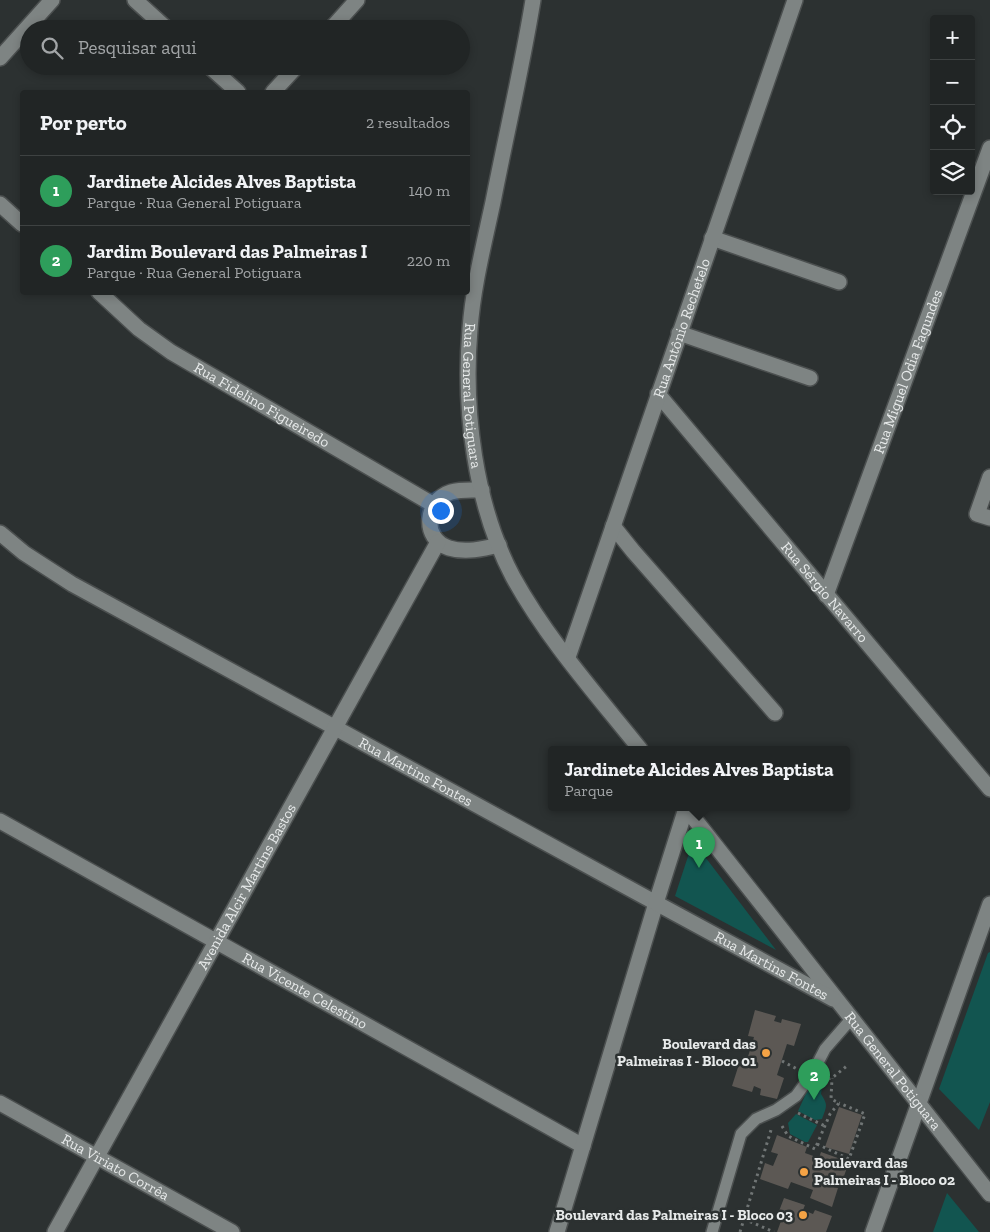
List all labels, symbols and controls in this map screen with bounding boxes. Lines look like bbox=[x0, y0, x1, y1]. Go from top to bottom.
map controls bbox=[930, 15, 975, 195]
button: + bbox=[930, 15, 975, 60]
search box bbox=[20, 20, 470, 75]
icon: search bbox=[38, 34, 66, 62]
text: Pesquisar aqui bbox=[78, 36, 197, 59]
button: − bbox=[930, 60, 975, 105]
button: locate bbox=[930, 105, 975, 150]
text: Por perto bbox=[40, 110, 127, 135]
text: 2 resultados bbox=[366, 113, 450, 132]
button: layers bbox=[930, 150, 975, 195]
text: Jardinete Alcides Alves Baptista bbox=[87, 170, 356, 193]
text: 1 bbox=[53, 181, 59, 200]
text: 140 m bbox=[409, 181, 450, 200]
text: Parque · Rua General Potiguara bbox=[87, 193, 302, 212]
text: Jardim Boulevard das Palmeiras I bbox=[87, 240, 367, 263]
text: 2 bbox=[52, 251, 60, 270]
text: 220 m bbox=[407, 251, 450, 270]
street label: Rua Antônio Rechetelo bbox=[649, 256, 714, 400]
text: Parque · Rua General Potiguara bbox=[87, 263, 302, 282]
street label: Rua Miguel Odia Fagundes bbox=[870, 287, 946, 456]
street label: Rua General Potiguara bbox=[459, 322, 486, 470]
street label: Rua Fidelino Figueiredo bbox=[191, 358, 333, 451]
your location bbox=[428, 498, 454, 524]
street label: Rua Sérgio Navarro bbox=[777, 538, 872, 647]
street label: Rua Martins Fontes bbox=[356, 733, 476, 810]
popup bbox=[548, 746, 850, 811]
text: Jardinete Alcides Alves Baptista bbox=[564, 758, 834, 781]
text: Parque bbox=[564, 781, 613, 800]
street label: Avenida Alcir Martins Bastos bbox=[193, 801, 300, 973]
pin: 1 bbox=[683, 827, 715, 868]
street label: Rua Martins Fontes bbox=[711, 927, 832, 1004]
street label: Rua Vicente Celestino bbox=[239, 949, 371, 1033]
street label: Rua General Potiguara bbox=[841, 1008, 945, 1134]
place label: Boulevard das Palmeiras I - Bloco 01 bbox=[617, 1035, 756, 1070]
marker: Boulevard das Palmeiras I - Bloco 01 bbox=[760, 1047, 772, 1059]
pin: 2 bbox=[798, 1059, 830, 1100]
street label: Rua Viriato Corrêa bbox=[58, 1130, 172, 1204]
place label: Boulevard das Palmeiras I - Bloco 02 bbox=[814, 1154, 955, 1189]
marker: Boulevard das Palmeiras I - Bloco 02 bbox=[798, 1166, 810, 1178]
place label: Boulevard das Palmeiras I - Bloco 03 bbox=[555, 1206, 793, 1224]
marker: Boulevard das Palmeiras I - Bloco 03 bbox=[797, 1209, 809, 1221]

